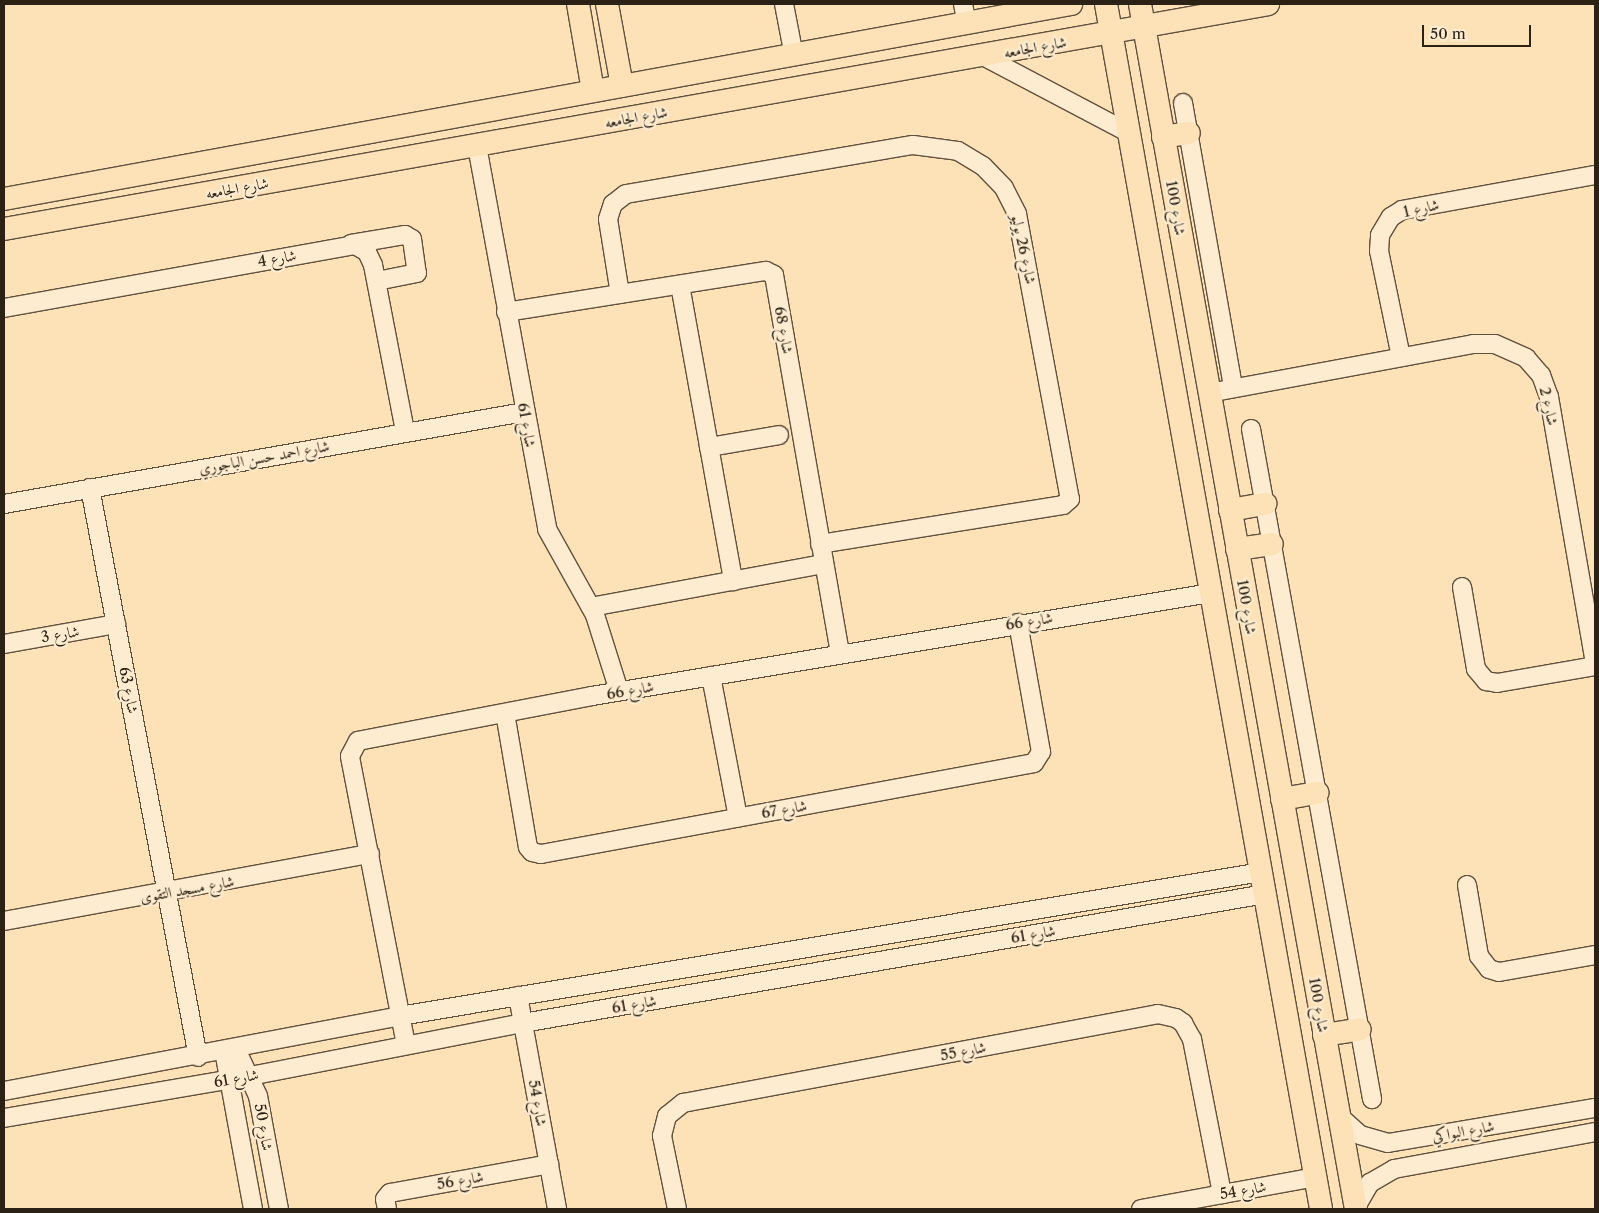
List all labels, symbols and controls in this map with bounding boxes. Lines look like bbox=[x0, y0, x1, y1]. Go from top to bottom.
scale bar bbox=[1424, 15, 1533, 47]
text: 50 m bbox=[1430, 24, 1466, 43]
street label: شارع الجامعه bbox=[1002, 33, 1068, 61]
street label: شارع الجامعه bbox=[603, 103, 669, 131]
street label: شارع الجامعه bbox=[204, 174, 270, 202]
street label: شارع 100 bbox=[1162, 179, 1190, 237]
street label: شارع 1 bbox=[1401, 195, 1441, 221]
street label: شارع 26 يوليو bbox=[1008, 212, 1040, 286]
street label: شارع 4 bbox=[256, 246, 298, 270]
street label: شارع 68 bbox=[771, 305, 797, 355]
street label: شارع 2 bbox=[1536, 385, 1562, 427]
street label: شارع 61 bbox=[514, 401, 540, 449]
street label: شارع احمد حسن الباجوري bbox=[197, 437, 331, 477]
street label: شارع 100 bbox=[1233, 578, 1261, 636]
street label: شارع 66 bbox=[1004, 608, 1054, 634]
street label: شارع 3 bbox=[40, 622, 80, 646]
street label: شارع 63 bbox=[116, 665, 142, 715]
street label: شارع 66 bbox=[605, 677, 655, 703]
street label: شارع 67 bbox=[760, 796, 808, 822]
street label: شارع مسجد التقوى bbox=[139, 872, 235, 906]
street label: شارع 61 bbox=[1009, 921, 1057, 947]
street label: شارع 100 bbox=[1305, 976, 1333, 1034]
street label: شارع 61 bbox=[610, 991, 658, 1017]
street label: شارع 55 bbox=[939, 1038, 987, 1064]
street label: شارع 61 bbox=[212, 1065, 260, 1091]
street label: شارع 54 bbox=[525, 1078, 551, 1128]
street label: شارع 50 bbox=[251, 1102, 277, 1152]
street label: شارع البواكي bbox=[1431, 1117, 1495, 1145]
street label: شارع 56 bbox=[435, 1167, 485, 1193]
street label: شارع 54 bbox=[1218, 1177, 1268, 1203]

